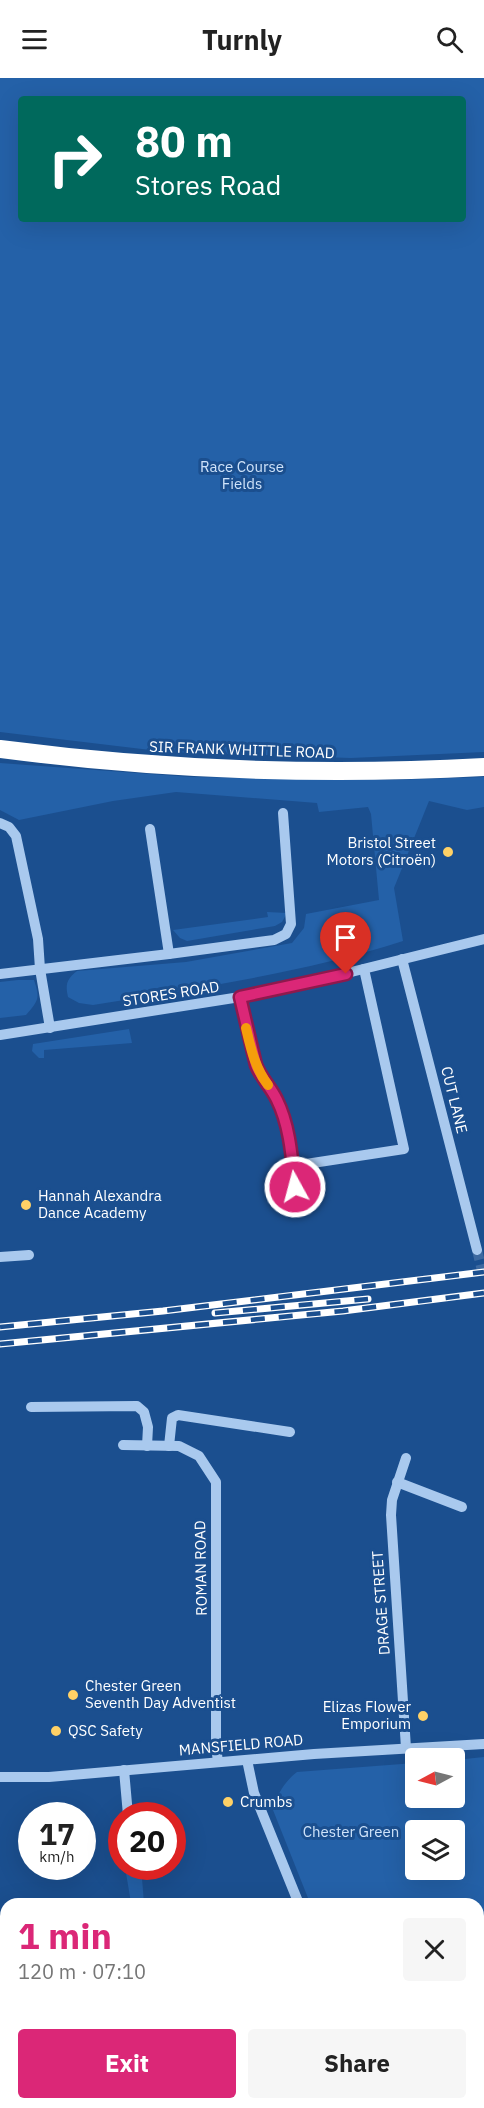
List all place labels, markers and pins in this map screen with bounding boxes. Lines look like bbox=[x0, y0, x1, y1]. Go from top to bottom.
place label: Bristol Street Motors (Citroën) bbox=[326, 833, 436, 869]
marker: Bristol Street Motors (Citroën) bbox=[441, 845, 455, 859]
pin bbox=[320, 912, 371, 974]
place label: Hannah Alexandra Dance Academy bbox=[38, 1186, 162, 1222]
marker: Hannah Alexandra Dance Academy bbox=[19, 1198, 33, 1212]
place label: Chester Green Seventh Day Adventist bbox=[85, 1676, 236, 1712]
marker: Chester Green Seventh Day Adventist bbox=[66, 1688, 80, 1702]
place label: Elizas Flower Emporium bbox=[323, 1697, 411, 1733]
marker: Elizas Flower Emporium bbox=[416, 1709, 430, 1723]
place label: QSC Safety bbox=[68, 1721, 143, 1740]
marker: QSC Safety bbox=[49, 1724, 63, 1738]
place label: Crumbs bbox=[240, 1792, 292, 1811]
marker: Crumbs bbox=[221, 1795, 235, 1809]

